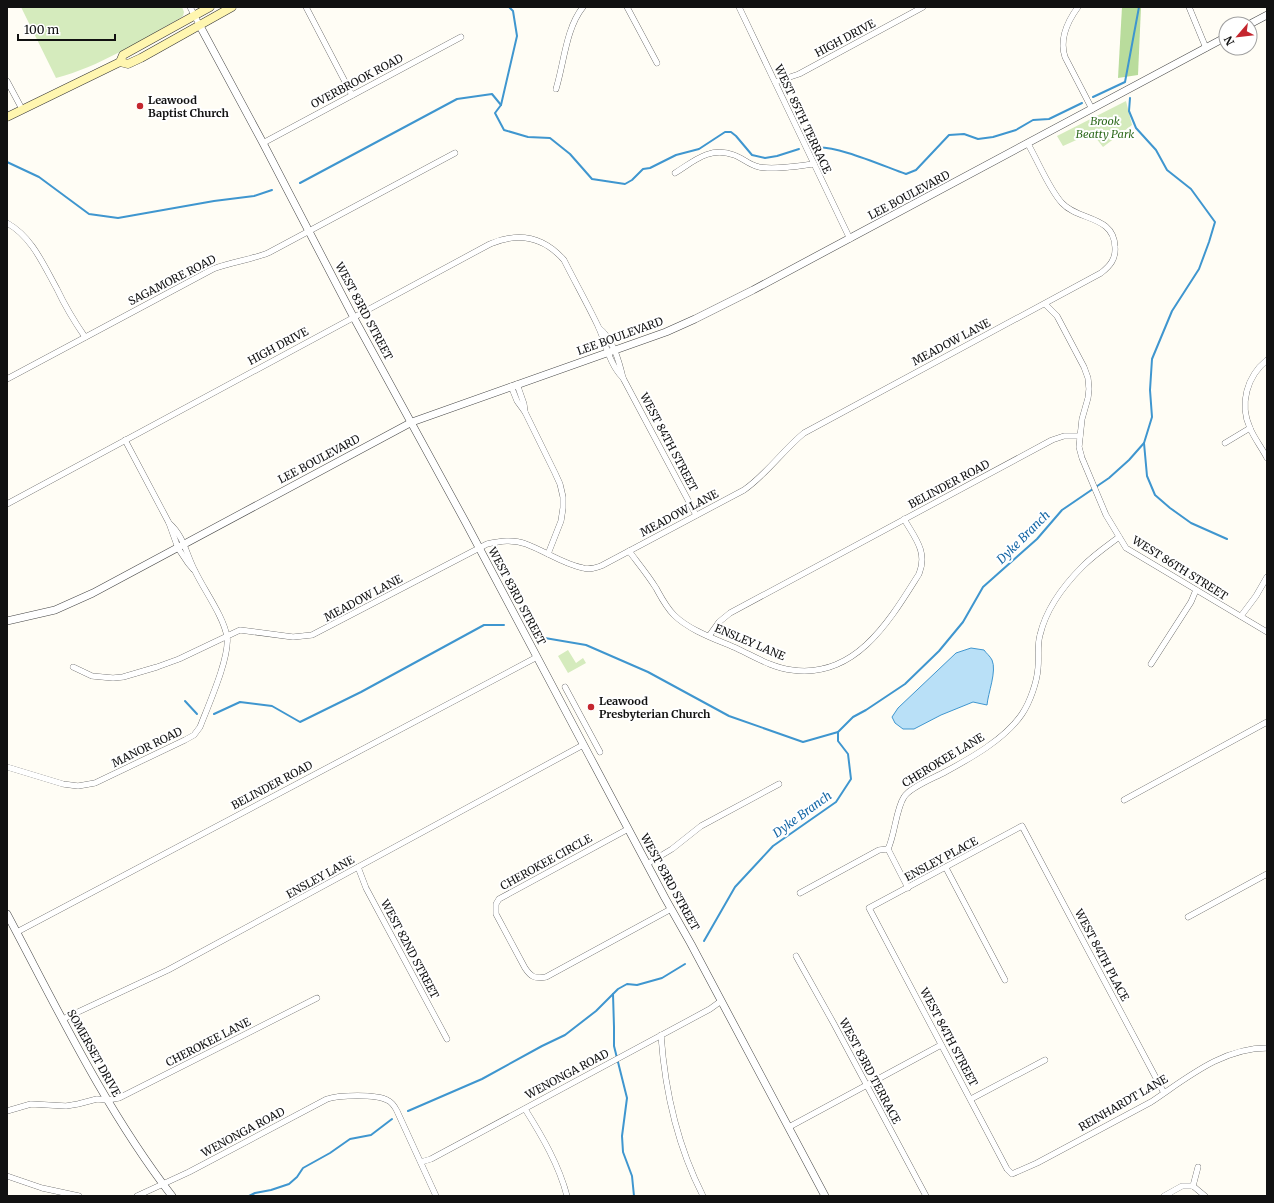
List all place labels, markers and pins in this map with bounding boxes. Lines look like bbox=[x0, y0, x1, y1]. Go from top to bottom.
place label: Leawood Baptist Church bbox=[148, 93, 230, 120]
marker: Leawood Baptist Church bbox=[135, 101, 145, 111]
place label: Leawood Presbyterian Church bbox=[599, 694, 711, 721]
marker: Leawood Presbyterian Church bbox=[586, 702, 596, 712]

